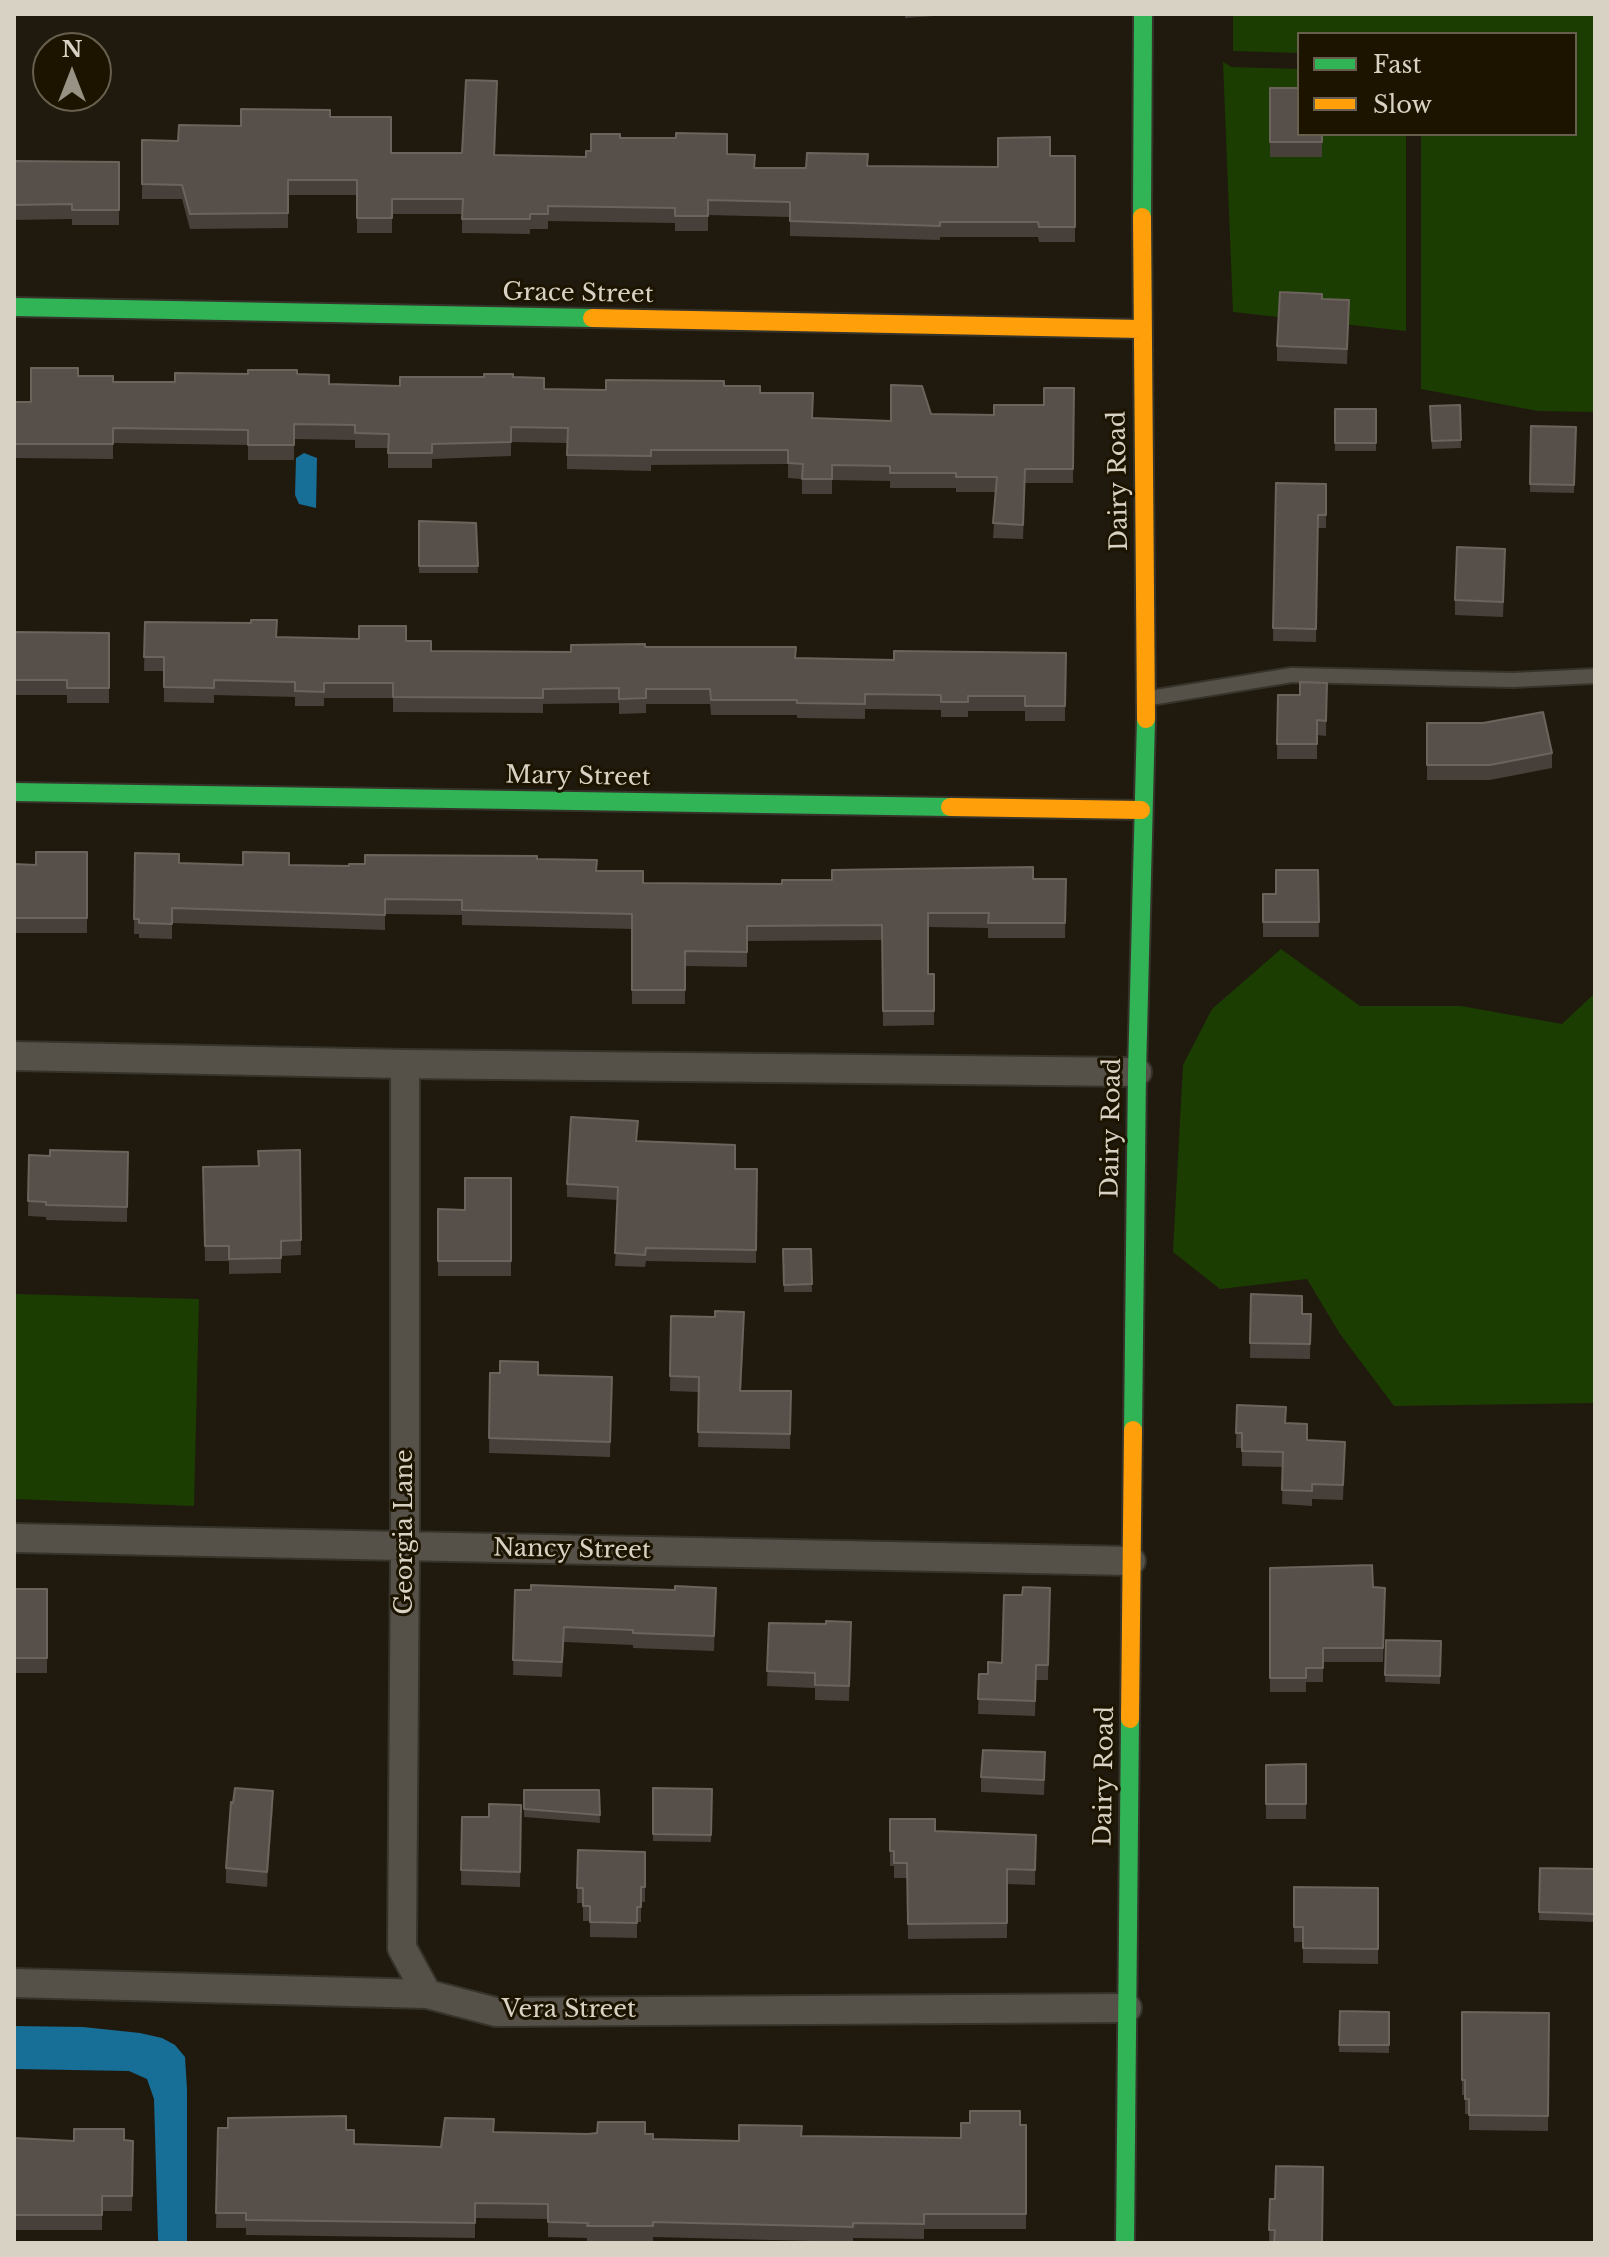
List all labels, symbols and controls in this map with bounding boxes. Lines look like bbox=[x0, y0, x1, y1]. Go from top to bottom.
north arrow bbox=[32, 32, 112, 112]
legend bbox=[1297, 32, 1577, 136]
text: N bbox=[62, 36, 82, 63]
text: Fast bbox=[1373, 50, 1421, 79]
text: Slow bbox=[1373, 90, 1432, 119]
street label: Grace Street bbox=[502, 278, 654, 310]
street label: Dairy Road bbox=[1103, 411, 1135, 551]
street label: Mary Street bbox=[505, 761, 651, 793]
street label: Dairy Road bbox=[1096, 1058, 1128, 1198]
street label: Georgia Lane bbox=[391, 1449, 419, 1615]
street label: Nancy Street bbox=[493, 1534, 651, 1566]
street label: Dairy Road bbox=[1089, 1706, 1121, 1846]
street label: Vera Street bbox=[502, 1996, 636, 2024]

